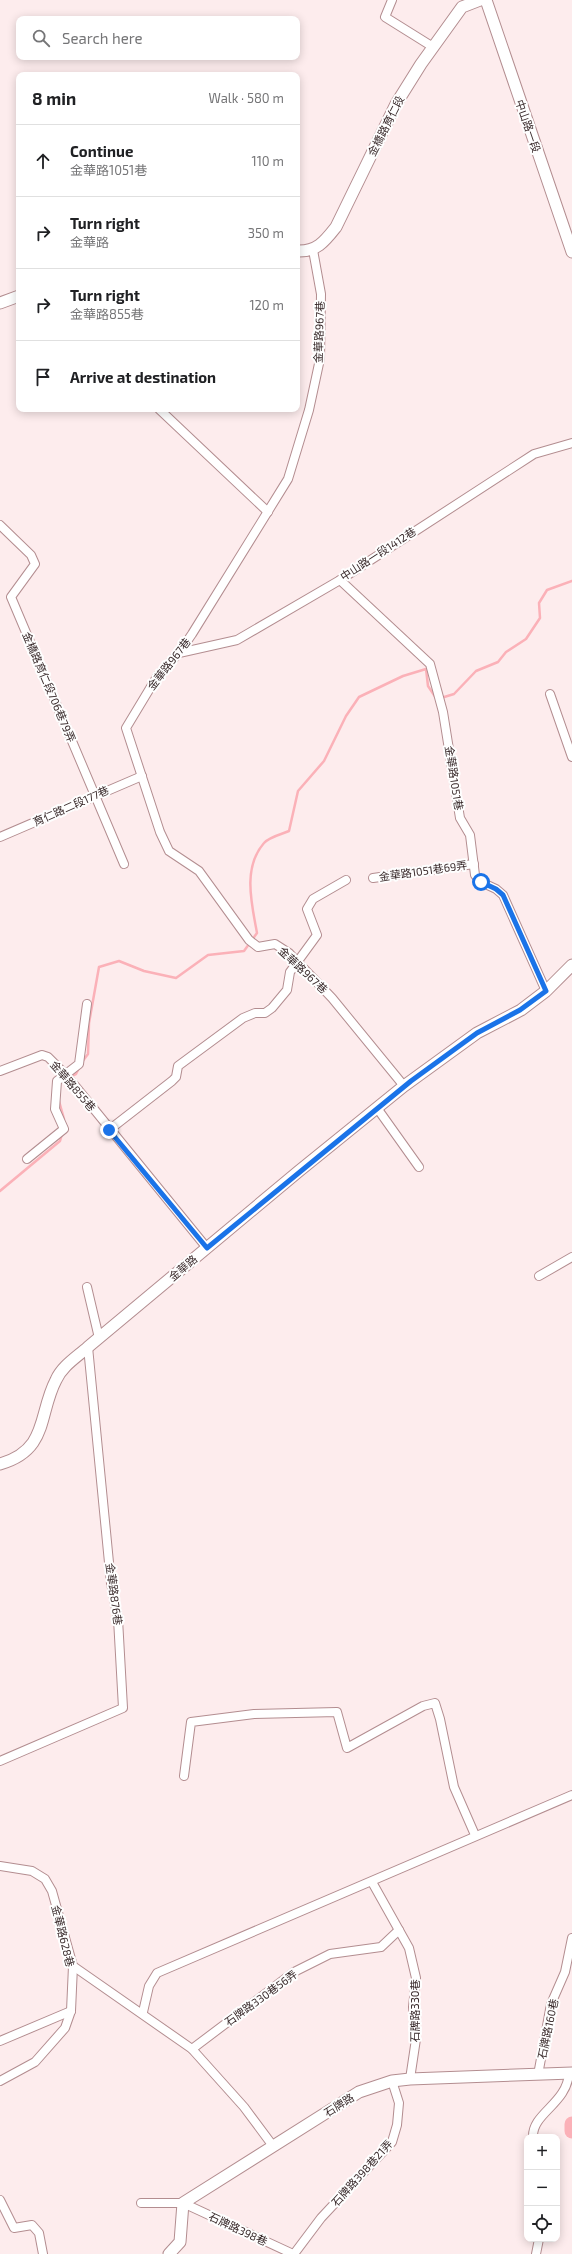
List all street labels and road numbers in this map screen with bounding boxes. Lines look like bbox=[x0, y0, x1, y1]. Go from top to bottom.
street label: 金橋路育仁段 bbox=[365, 93, 406, 158]
street label: 中山路一段 bbox=[513, 98, 544, 154]
street label: 金華路967巷 bbox=[311, 301, 326, 363]
street label: 中山路一段1412巷 bbox=[337, 524, 418, 583]
street label: 金橋路育仁段706巷79弄 bbox=[20, 630, 79, 744]
street label: 金華路967巷 bbox=[144, 635, 193, 692]
street label: 金華路1051巷 bbox=[443, 745, 466, 811]
street label: 育仁路二段177巷 bbox=[31, 783, 111, 828]
street label: 金華路1051巷69弄 bbox=[378, 858, 468, 883]
street label: 金華路967巷 bbox=[276, 944, 331, 996]
street label: 金華路855巷 bbox=[48, 1058, 99, 1114]
street label: 金華路 bbox=[166, 1252, 199, 1283]
street label: 金華路876巷 bbox=[104, 1562, 125, 1626]
street label: 金華路628巷 bbox=[50, 1904, 77, 1968]
street label: 石牌路330巷56弄 bbox=[222, 1967, 299, 2028]
street label: 石牌路330巷 bbox=[408, 1980, 421, 2042]
street label: 石牌路160巷 bbox=[535, 1998, 560, 2060]
street label: 石牌路 bbox=[321, 2090, 356, 2119]
street label: 石牌路398巷21弄 bbox=[328, 2137, 395, 2208]
street label: 石牌路398巷 bbox=[207, 2209, 270, 2248]

